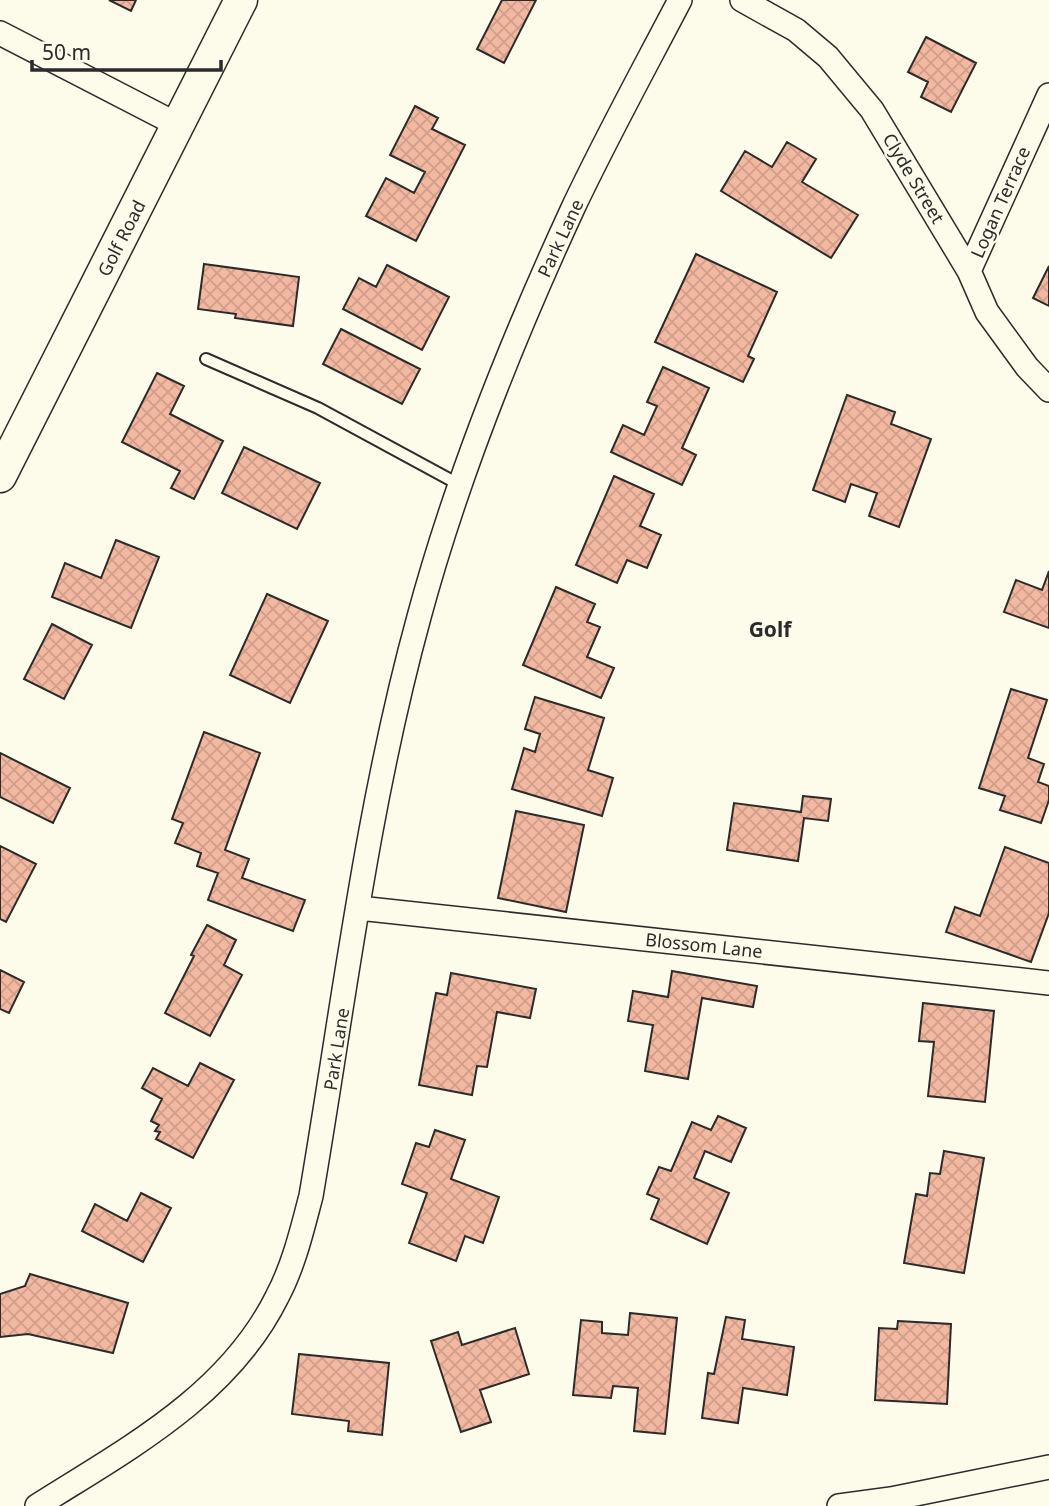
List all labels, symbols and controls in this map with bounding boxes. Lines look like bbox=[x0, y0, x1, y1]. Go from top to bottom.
scale bar bbox=[32, 28, 220, 72]
text: 50 m bbox=[42, 38, 91, 66]
street label: Clyde Street bbox=[878, 128, 951, 228]
street label: Logan Terrace bbox=[965, 142, 1035, 262]
street label: Park Lane bbox=[531, 195, 589, 281]
street label: Golf Road bbox=[92, 196, 150, 280]
district label: Golf bbox=[749, 615, 793, 643]
street label: Blossom Lane bbox=[644, 927, 764, 963]
street label: Park Lane bbox=[318, 1006, 354, 1092]

